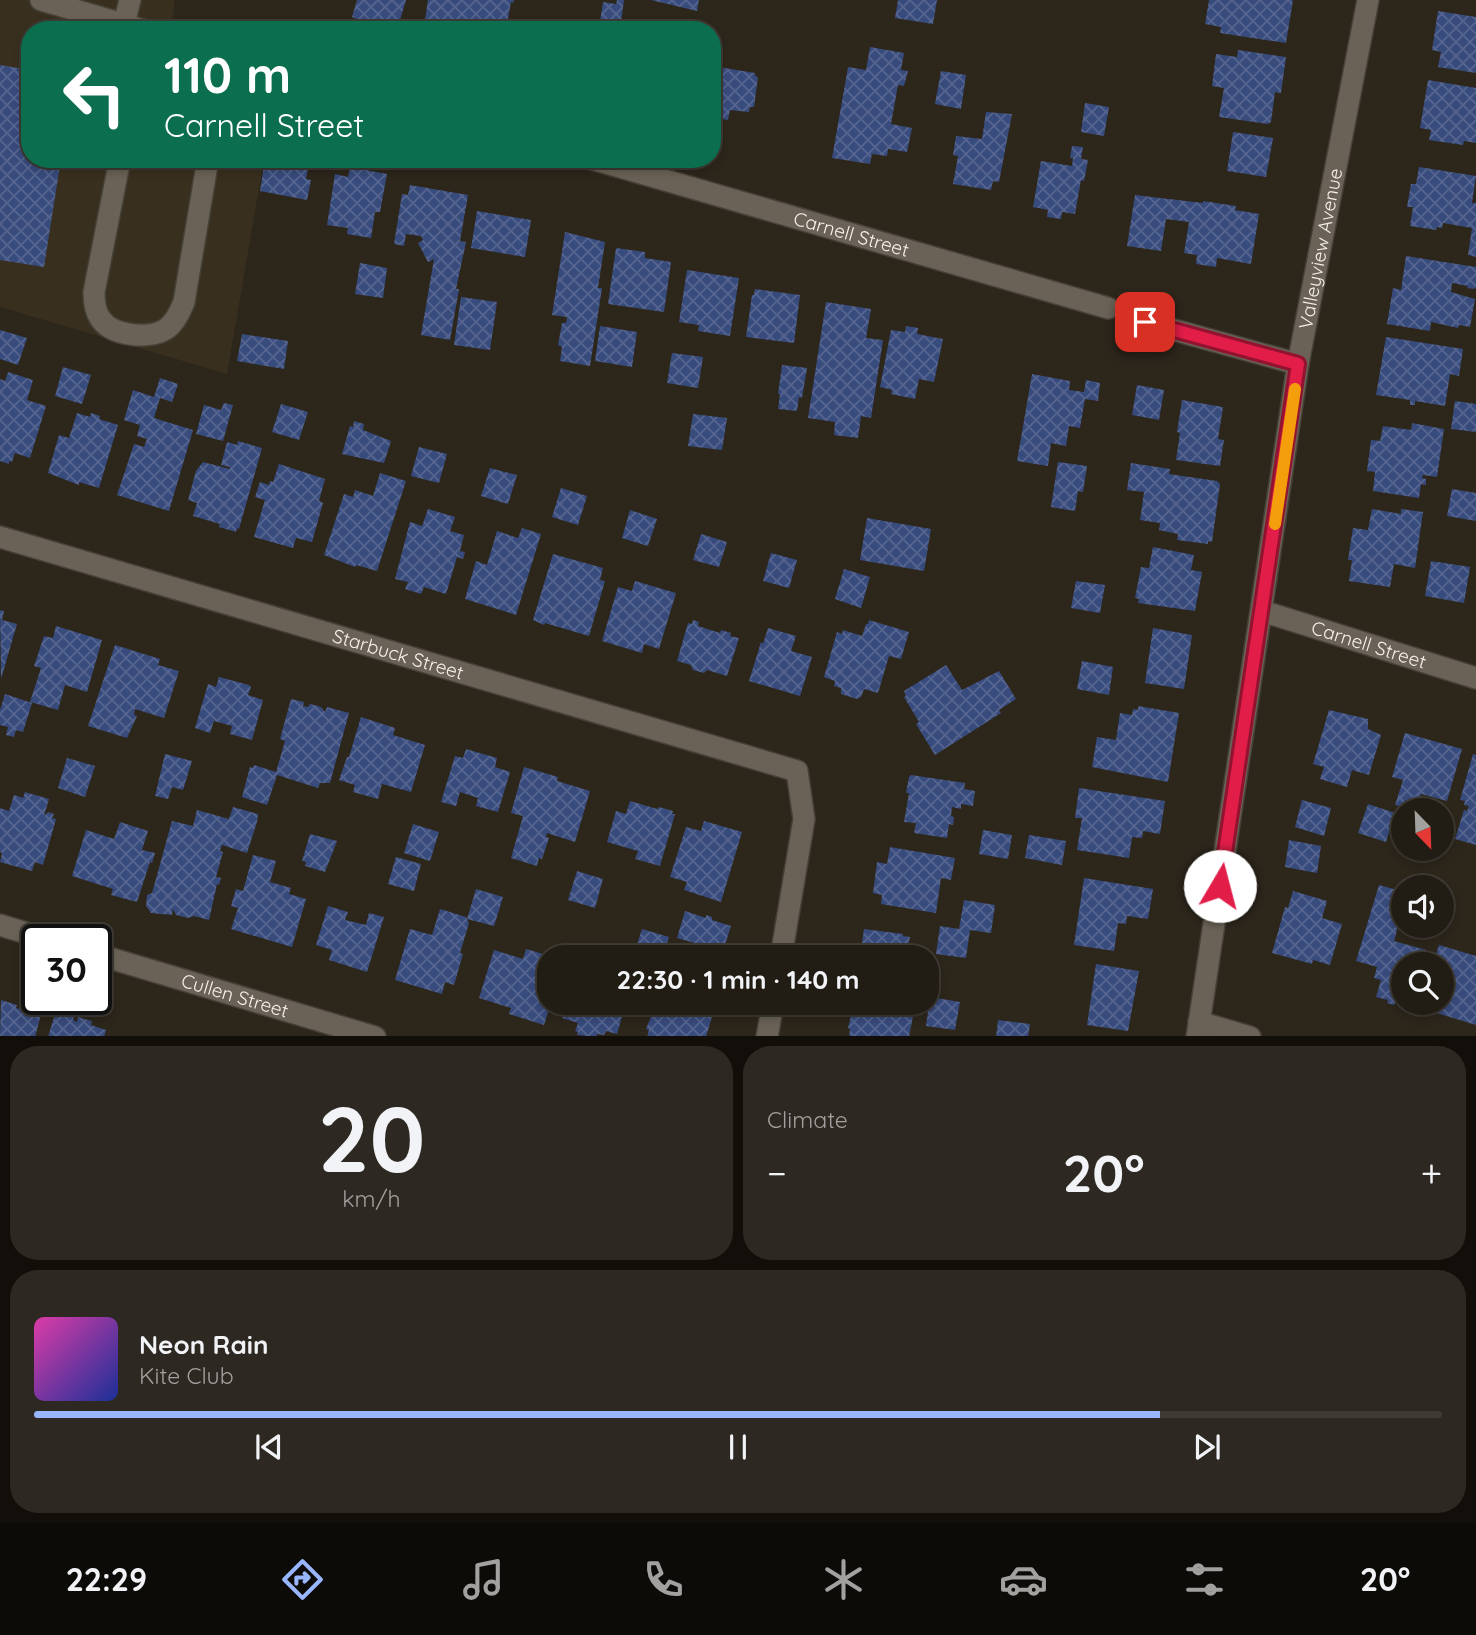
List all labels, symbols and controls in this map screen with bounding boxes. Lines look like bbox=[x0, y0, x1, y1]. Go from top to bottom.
text: 110 m bbox=[164, 44, 291, 105]
icon: left bbox=[49, 49, 140, 140]
text: Carnell Street bbox=[164, 105, 364, 145]
street label: Valleyview Avenue bbox=[1293, 166, 1347, 331]
street label: Carnell Street bbox=[791, 206, 912, 262]
pin bbox=[1115, 292, 1175, 352]
icon: arrive bbox=[1126, 303, 1164, 341]
street label: Carnell Street bbox=[1309, 615, 1429, 674]
street label: Starbuck Street bbox=[330, 623, 467, 685]
north arrow bbox=[1391, 798, 1454, 861]
map controls bbox=[1391, 798, 1454, 1015]
position arrow bbox=[1183, 849, 1257, 923]
button: sound bbox=[1391, 875, 1454, 938]
speed limit sign: 30 bbox=[21, 924, 112, 1015]
button: search bbox=[1391, 952, 1454, 1015]
text: 22:30 · 1 min · 140 m bbox=[617, 963, 859, 996]
street label: Cullen Street bbox=[178, 968, 291, 1023]
text: 20 bbox=[318, 1081, 425, 1195]
text: Climate bbox=[767, 1105, 848, 1134]
text: 20° bbox=[1063, 1140, 1145, 1205]
text: − bbox=[767, 1149, 787, 1197]
text: + bbox=[1421, 1149, 1442, 1197]
text: km/h bbox=[342, 1184, 401, 1213]
text: Neon Rain bbox=[139, 1328, 268, 1361]
text: Kite Club bbox=[139, 1361, 234, 1390]
icon: previous bbox=[250, 1428, 288, 1466]
icon: pause bbox=[719, 1428, 757, 1466]
icon: next bbox=[1188, 1428, 1226, 1466]
icon: directions bbox=[278, 1555, 327, 1604]
icon: music bbox=[459, 1555, 508, 1604]
icon: phone bbox=[639, 1555, 688, 1604]
icon: climate bbox=[819, 1555, 868, 1604]
icon: car bbox=[999, 1555, 1048, 1604]
icon: filters bbox=[1180, 1555, 1229, 1604]
text: 22:29 bbox=[66, 1559, 147, 1599]
text: 20° bbox=[1360, 1559, 1410, 1599]

